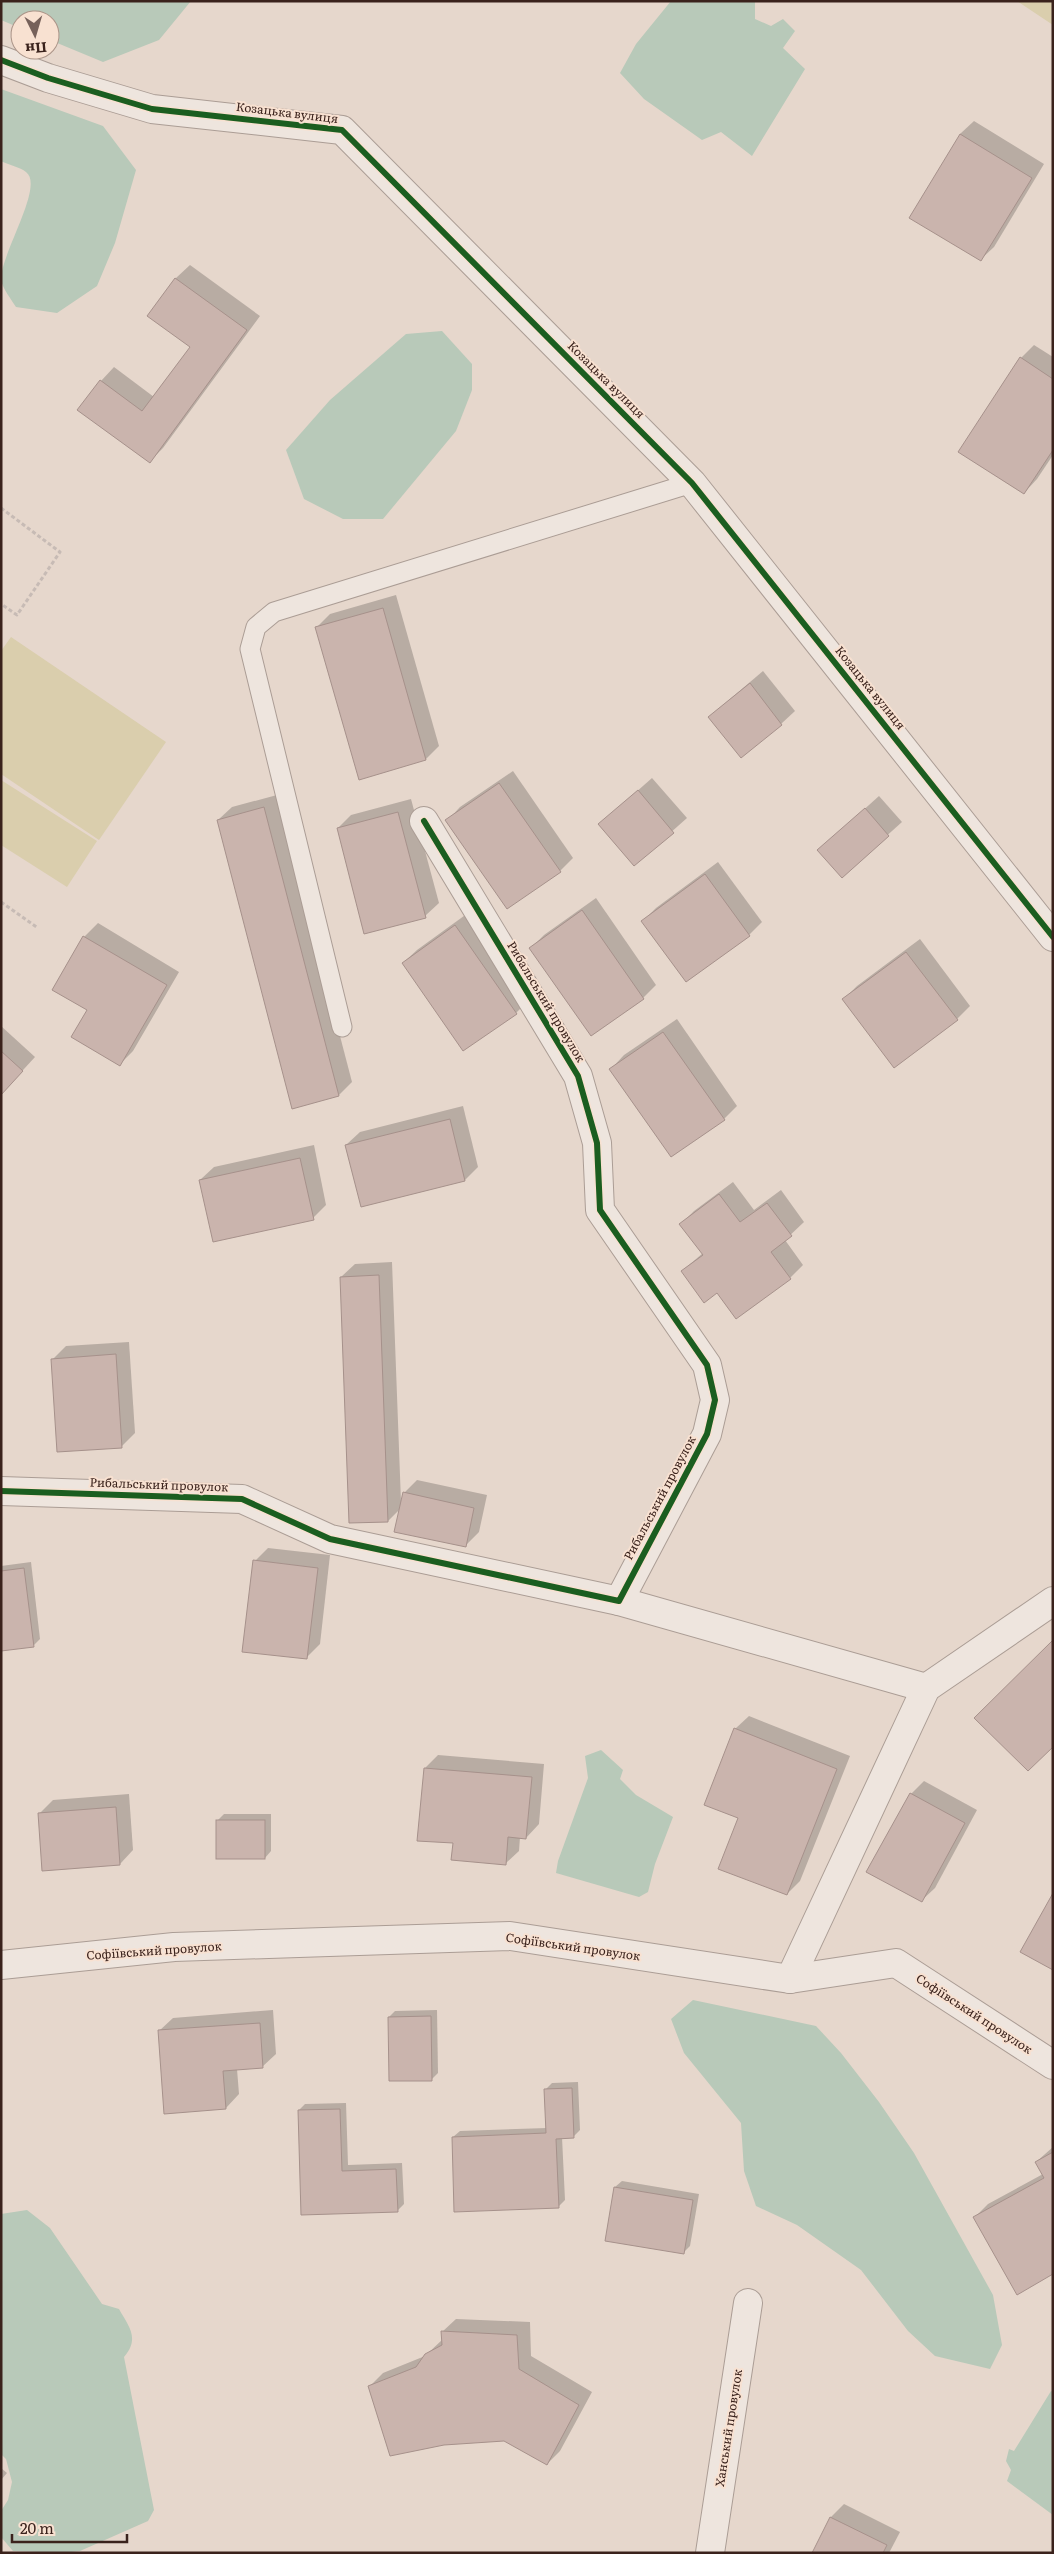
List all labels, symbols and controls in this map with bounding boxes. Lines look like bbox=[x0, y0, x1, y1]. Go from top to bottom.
north arrow bbox=[10, 10, 60, 60]
text: Пн bbox=[24, 38, 48, 60]
street label: Козацька вулиця bbox=[235, 97, 339, 127]
street label: Козацька вулиця bbox=[564, 337, 649, 422]
street label: Козацька вулиця bbox=[831, 642, 910, 733]
street label: Рибальський провулок bbox=[503, 937, 590, 1066]
street label: Рибальський провулок bbox=[619, 1432, 700, 1563]
street label: Рибальський провулок bbox=[89, 1473, 229, 1495]
street label: Софіївський провулок bbox=[505, 1928, 641, 1964]
street label: Софіївський провулок bbox=[86, 1936, 222, 1964]
street label: Софіївський провулок bbox=[913, 1969, 1036, 2058]
street label: Ханський провулок bbox=[710, 2368, 746, 2488]
scale bar bbox=[12, 2512, 128, 2544]
text: 20 m bbox=[20, 2516, 54, 2539]

